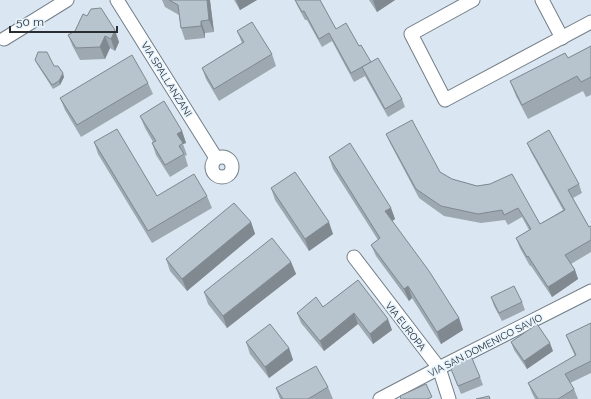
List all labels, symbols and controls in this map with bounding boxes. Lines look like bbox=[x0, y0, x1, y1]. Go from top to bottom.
scale bar bbox=[10, 8, 117, 34]
text: 50 m bbox=[16, 15, 44, 29]
street label: VIA SPALLANZANI bbox=[139, 40, 194, 119]
street label: VIA EUROPA bbox=[383, 300, 428, 353]
street label: VIA SAN DOMENICO SAVIO bbox=[426, 312, 545, 379]

